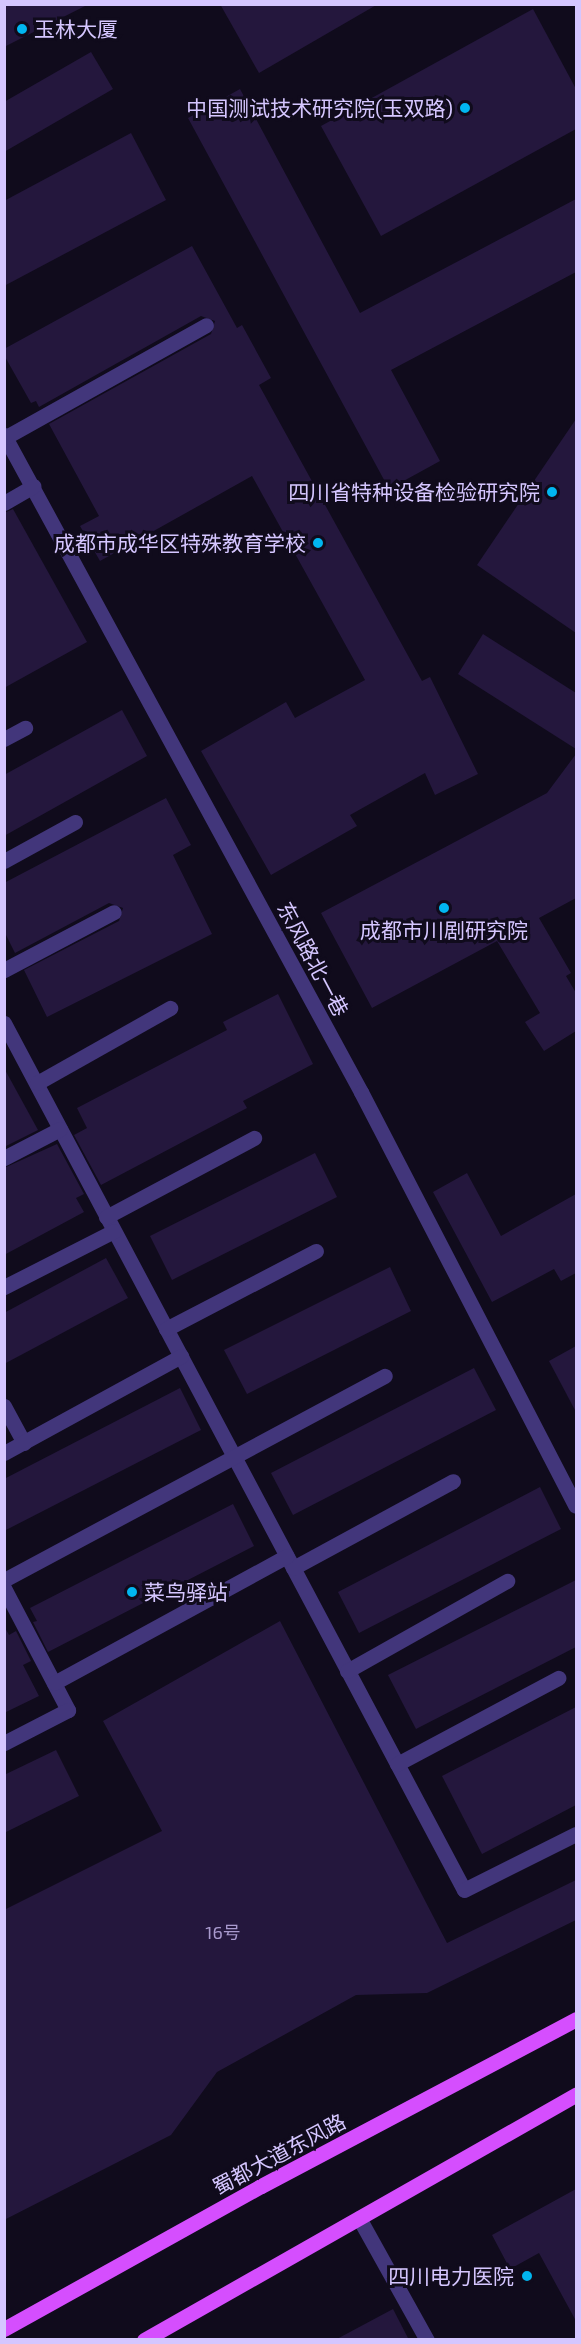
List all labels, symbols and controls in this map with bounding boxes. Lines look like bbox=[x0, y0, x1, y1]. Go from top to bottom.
place label: 玉林大厦 bbox=[34, 16, 118, 42]
marker: 玉林大厦 bbox=[15, 22, 29, 36]
place label: 中国测试技术研究院(玉双路) bbox=[186, 95, 453, 121]
marker: 中国测试技术研究院(玉双路) bbox=[458, 101, 472, 115]
place label: 四川省特种设备检验研究院 bbox=[288, 479, 540, 505]
marker: 四川省特种设备检验研究院 bbox=[545, 485, 559, 499]
place label: 成都市成华区特殊教育学校 bbox=[54, 530, 306, 556]
marker: 成都市成华区特殊教育学校 bbox=[311, 536, 325, 550]
street label: 东风路北一巷 bbox=[272, 897, 354, 1021]
marker: 成都市川剧研究院 bbox=[437, 901, 451, 915]
place label: 成都市川剧研究院 bbox=[360, 917, 528, 943]
place label: 菜鸟驿站 bbox=[144, 1579, 228, 1605]
marker: 菜鸟驿站 bbox=[125, 1585, 139, 1599]
house number: 16号 bbox=[205, 1921, 241, 1943]
street label: 蜀都大道东风路 bbox=[208, 2108, 350, 2200]
place label: 四川电力医院 bbox=[388, 2263, 514, 2289]
marker: 四川电力医院 bbox=[518, 2267, 536, 2285]

